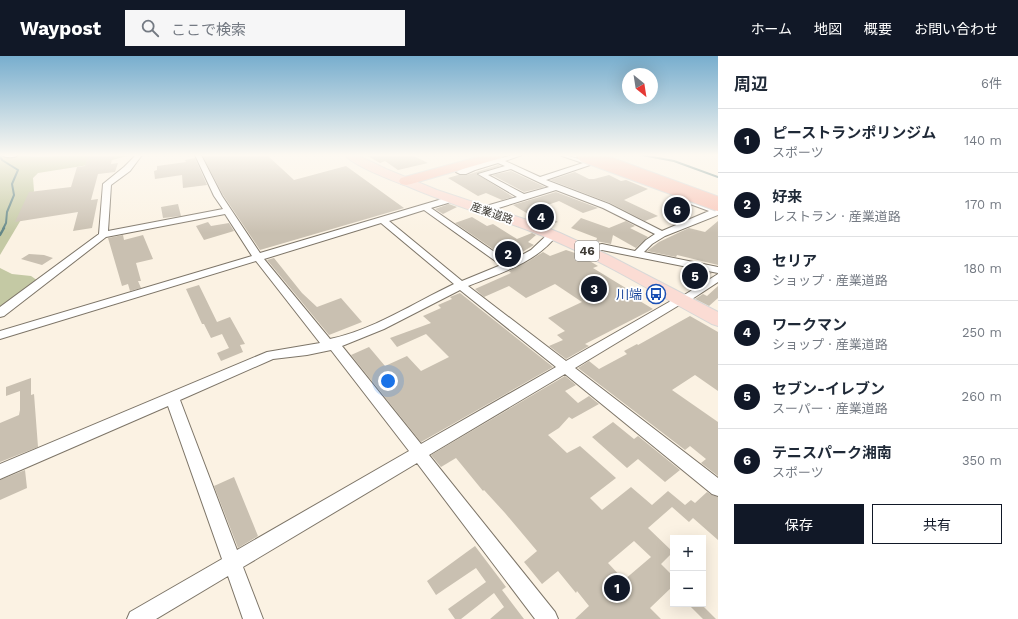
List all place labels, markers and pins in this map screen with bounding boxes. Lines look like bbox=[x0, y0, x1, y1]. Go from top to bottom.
pin: 6 bbox=[664, 195, 690, 225]
pin: 4 bbox=[528, 202, 554, 232]
pin: 2 bbox=[495, 239, 521, 269]
pin: 5 bbox=[682, 261, 708, 291]
pin: 3 bbox=[581, 274, 607, 304]
bus stop icon: 川端 bbox=[645, 283, 667, 305]
place label: 川端 bbox=[616, 287, 642, 302]
pin: 1 bbox=[604, 573, 630, 603]

